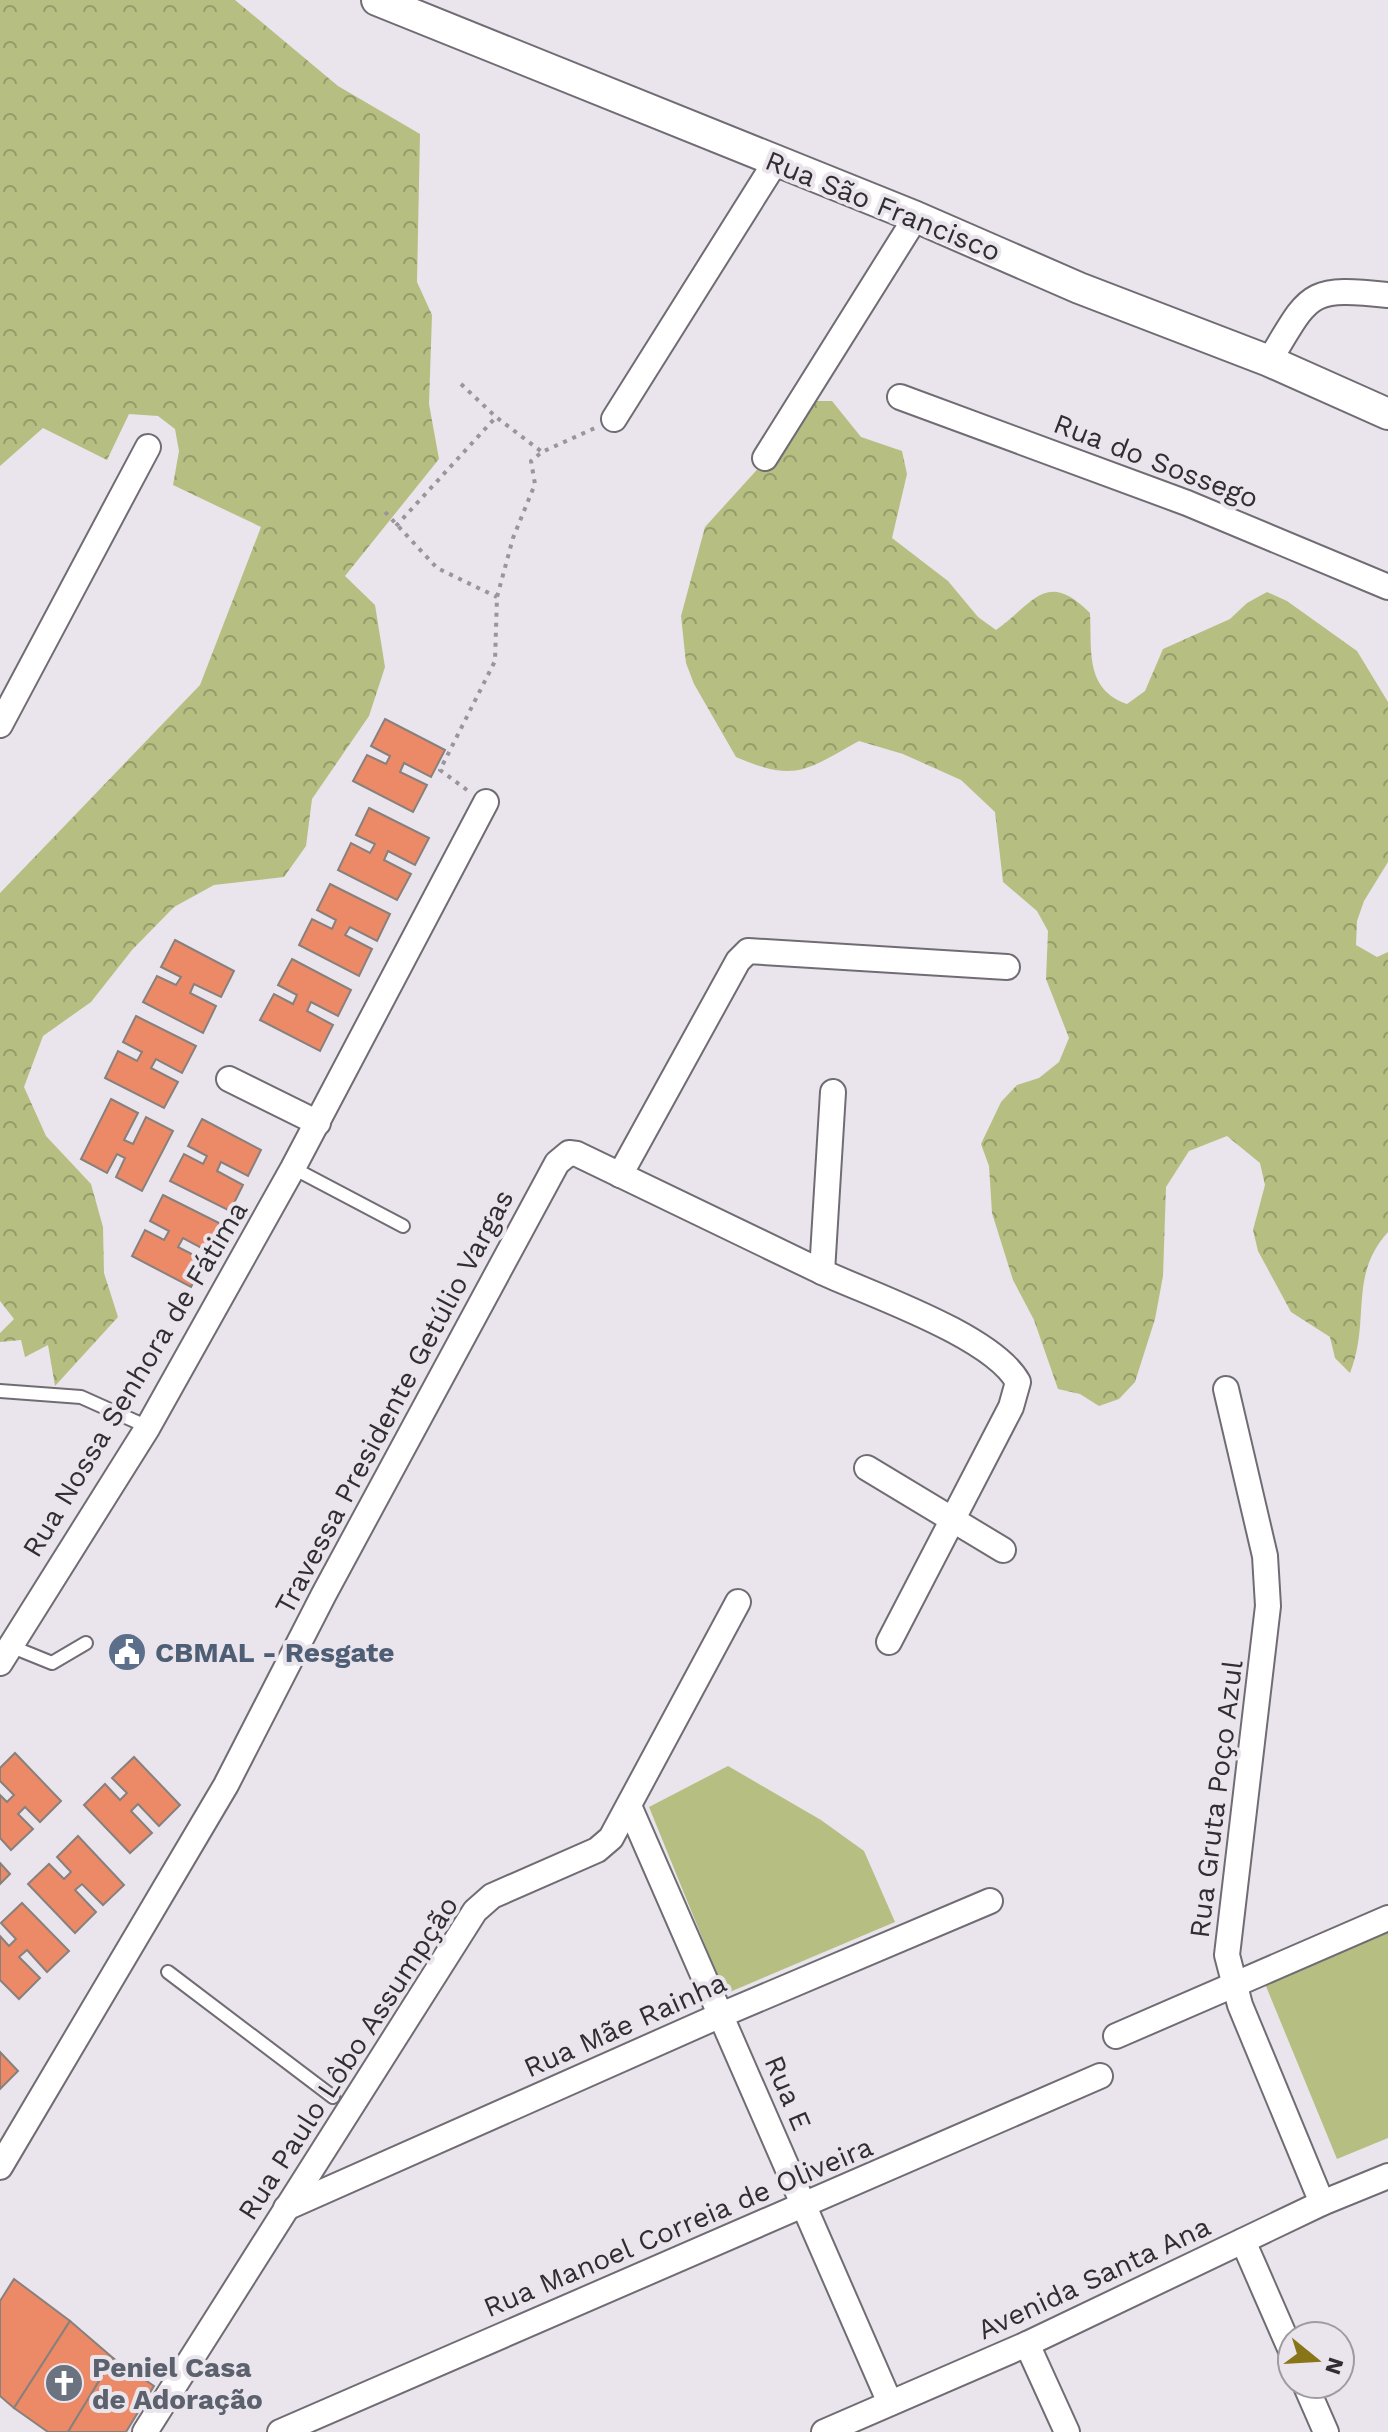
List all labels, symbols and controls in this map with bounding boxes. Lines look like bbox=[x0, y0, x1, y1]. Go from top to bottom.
street label: Rua São Francisco bbox=[761, 144, 1005, 268]
street label: Rua do Sossego bbox=[1049, 407, 1263, 515]
street label: Travessa Presidente Getúlio Vargas bbox=[268, 1184, 520, 1620]
street label: Rua Nossa Senhora de Fátima bbox=[16, 1195, 255, 1563]
public building icon: CBMAL - Resgate bbox=[106, 1631, 148, 1673]
place label: CBMAL - Resgate bbox=[155, 1636, 395, 1669]
street label: Rua Gruta Poço Azul bbox=[1183, 1658, 1249, 1940]
street label: Rua Paulo Lôbo Assumpção bbox=[231, 1890, 465, 2226]
street label: Rua Mãe Rainha bbox=[519, 1966, 731, 2084]
street label: Rua E bbox=[758, 2051, 818, 2135]
street label: Rua Manoel Correia de Oliveira bbox=[479, 2130, 878, 2324]
street label: Avenida Santa Ana bbox=[972, 2210, 1216, 2346]
north arrow bbox=[1276, 2320, 1356, 2400]
place label: Peniel Casa de Adoração bbox=[92, 2351, 263, 2416]
text: N bbox=[1320, 2354, 1349, 2378]
church icon: Peniel Casa de Adoração bbox=[43, 2362, 85, 2404]

